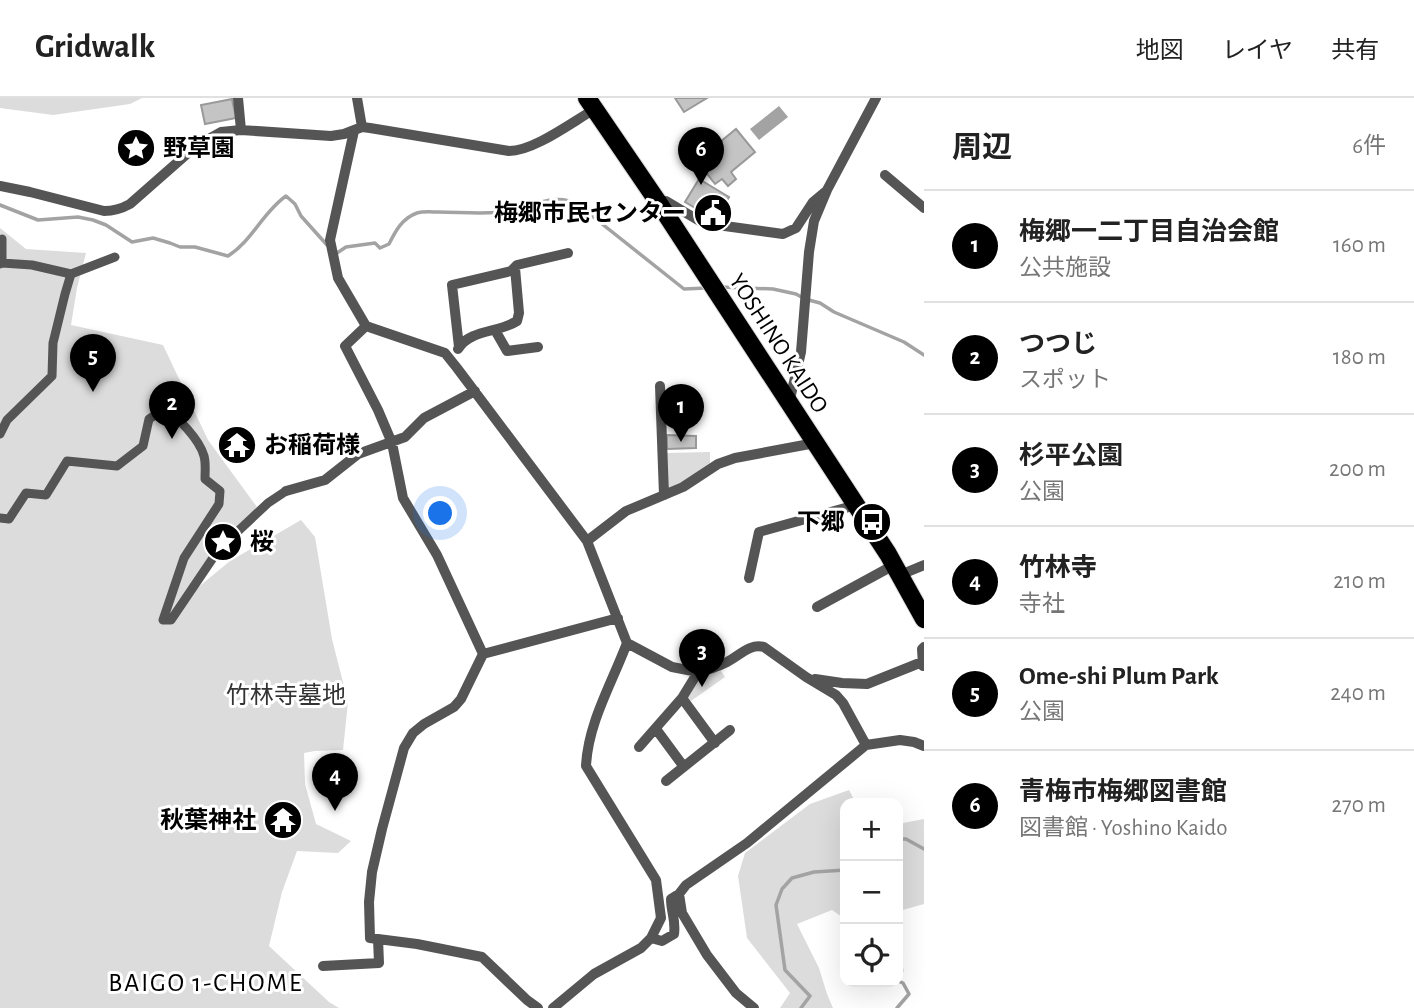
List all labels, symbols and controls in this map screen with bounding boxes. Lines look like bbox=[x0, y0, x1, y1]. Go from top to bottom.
text: Gridwalk bbox=[35, 31, 155, 64]
text: 地図 bbox=[1136, 39, 1184, 63]
text: レイヤ bbox=[1222, 39, 1293, 63]
text: 共有 bbox=[1331, 39, 1379, 63]
place icon: 野草園 bbox=[115, 127, 157, 169]
pin: 6 bbox=[678, 127, 724, 185]
text: 周辺 bbox=[952, 133, 1012, 163]
place label: 野草園 bbox=[163, 135, 235, 161]
text: 6件 bbox=[1352, 135, 1386, 158]
public building icon: 梅郷市民センター bbox=[692, 192, 734, 234]
place label: 梅郷市民センター bbox=[494, 200, 686, 226]
text: 梅郷一二丁目自治会館 bbox=[1019, 219, 1279, 245]
text: 1 bbox=[971, 234, 979, 257]
text: 160 m bbox=[1333, 234, 1386, 257]
text: 公共施設 bbox=[1019, 257, 1111, 280]
street label: YOSHINO KAIDO bbox=[724, 270, 832, 417]
text: つつじ bbox=[1019, 331, 1097, 357]
pin: 5 bbox=[70, 334, 116, 392]
text: 2 bbox=[970, 346, 980, 369]
text: 180 m bbox=[1333, 346, 1386, 369]
text: スポット bbox=[1019, 369, 1111, 392]
pin: 2 bbox=[149, 381, 195, 439]
pin: 1 bbox=[658, 384, 704, 442]
temple icon: お稲荷様 bbox=[216, 424, 258, 466]
place label: お稲荷様 bbox=[264, 432, 360, 458]
text: 杉平公園 bbox=[1019, 443, 1123, 469]
text: 3 bbox=[970, 458, 980, 481]
text: 200 m bbox=[1329, 458, 1386, 481]
text: 公園 bbox=[1019, 481, 1065, 504]
your location bbox=[423, 496, 457, 530]
bus stop icon: 下郷 bbox=[851, 501, 893, 543]
place label: 下郷 bbox=[797, 509, 845, 535]
place icon: 桜 bbox=[202, 521, 244, 563]
place label: 桜 bbox=[250, 529, 274, 555]
text: 竹林寺 bbox=[1019, 555, 1097, 581]
text: 4 bbox=[969, 570, 981, 593]
text: 210 m bbox=[1333, 570, 1386, 593]
text: 寺社 bbox=[1019, 593, 1065, 616]
pin: 3 bbox=[679, 629, 725, 687]
text: Ome-shi Plum Park bbox=[1019, 663, 1219, 689]
park label: 竹林寺墓地 bbox=[226, 682, 346, 708]
text: 5 bbox=[970, 682, 980, 705]
text: 240 m bbox=[1330, 682, 1386, 705]
text: 公園 bbox=[1019, 701, 1065, 724]
pin: 4 bbox=[312, 753, 358, 811]
text: 青梅市梅郷図書館 bbox=[1019, 779, 1227, 805]
text: 6 bbox=[969, 794, 981, 817]
text: 270 m bbox=[1332, 794, 1386, 817]
map controls bbox=[840, 798, 903, 987]
button: + bbox=[840, 798, 903, 861]
temple icon: 秋葉神社 bbox=[262, 799, 304, 841]
place label: 秋葉神社 bbox=[160, 807, 256, 833]
text: 図書館 · Yoshino Kaido bbox=[1019, 817, 1228, 840]
button: − bbox=[840, 861, 903, 924]
button: locate bbox=[840, 924, 903, 987]
district label: BAIGO 1-CHOME bbox=[108, 970, 304, 996]

